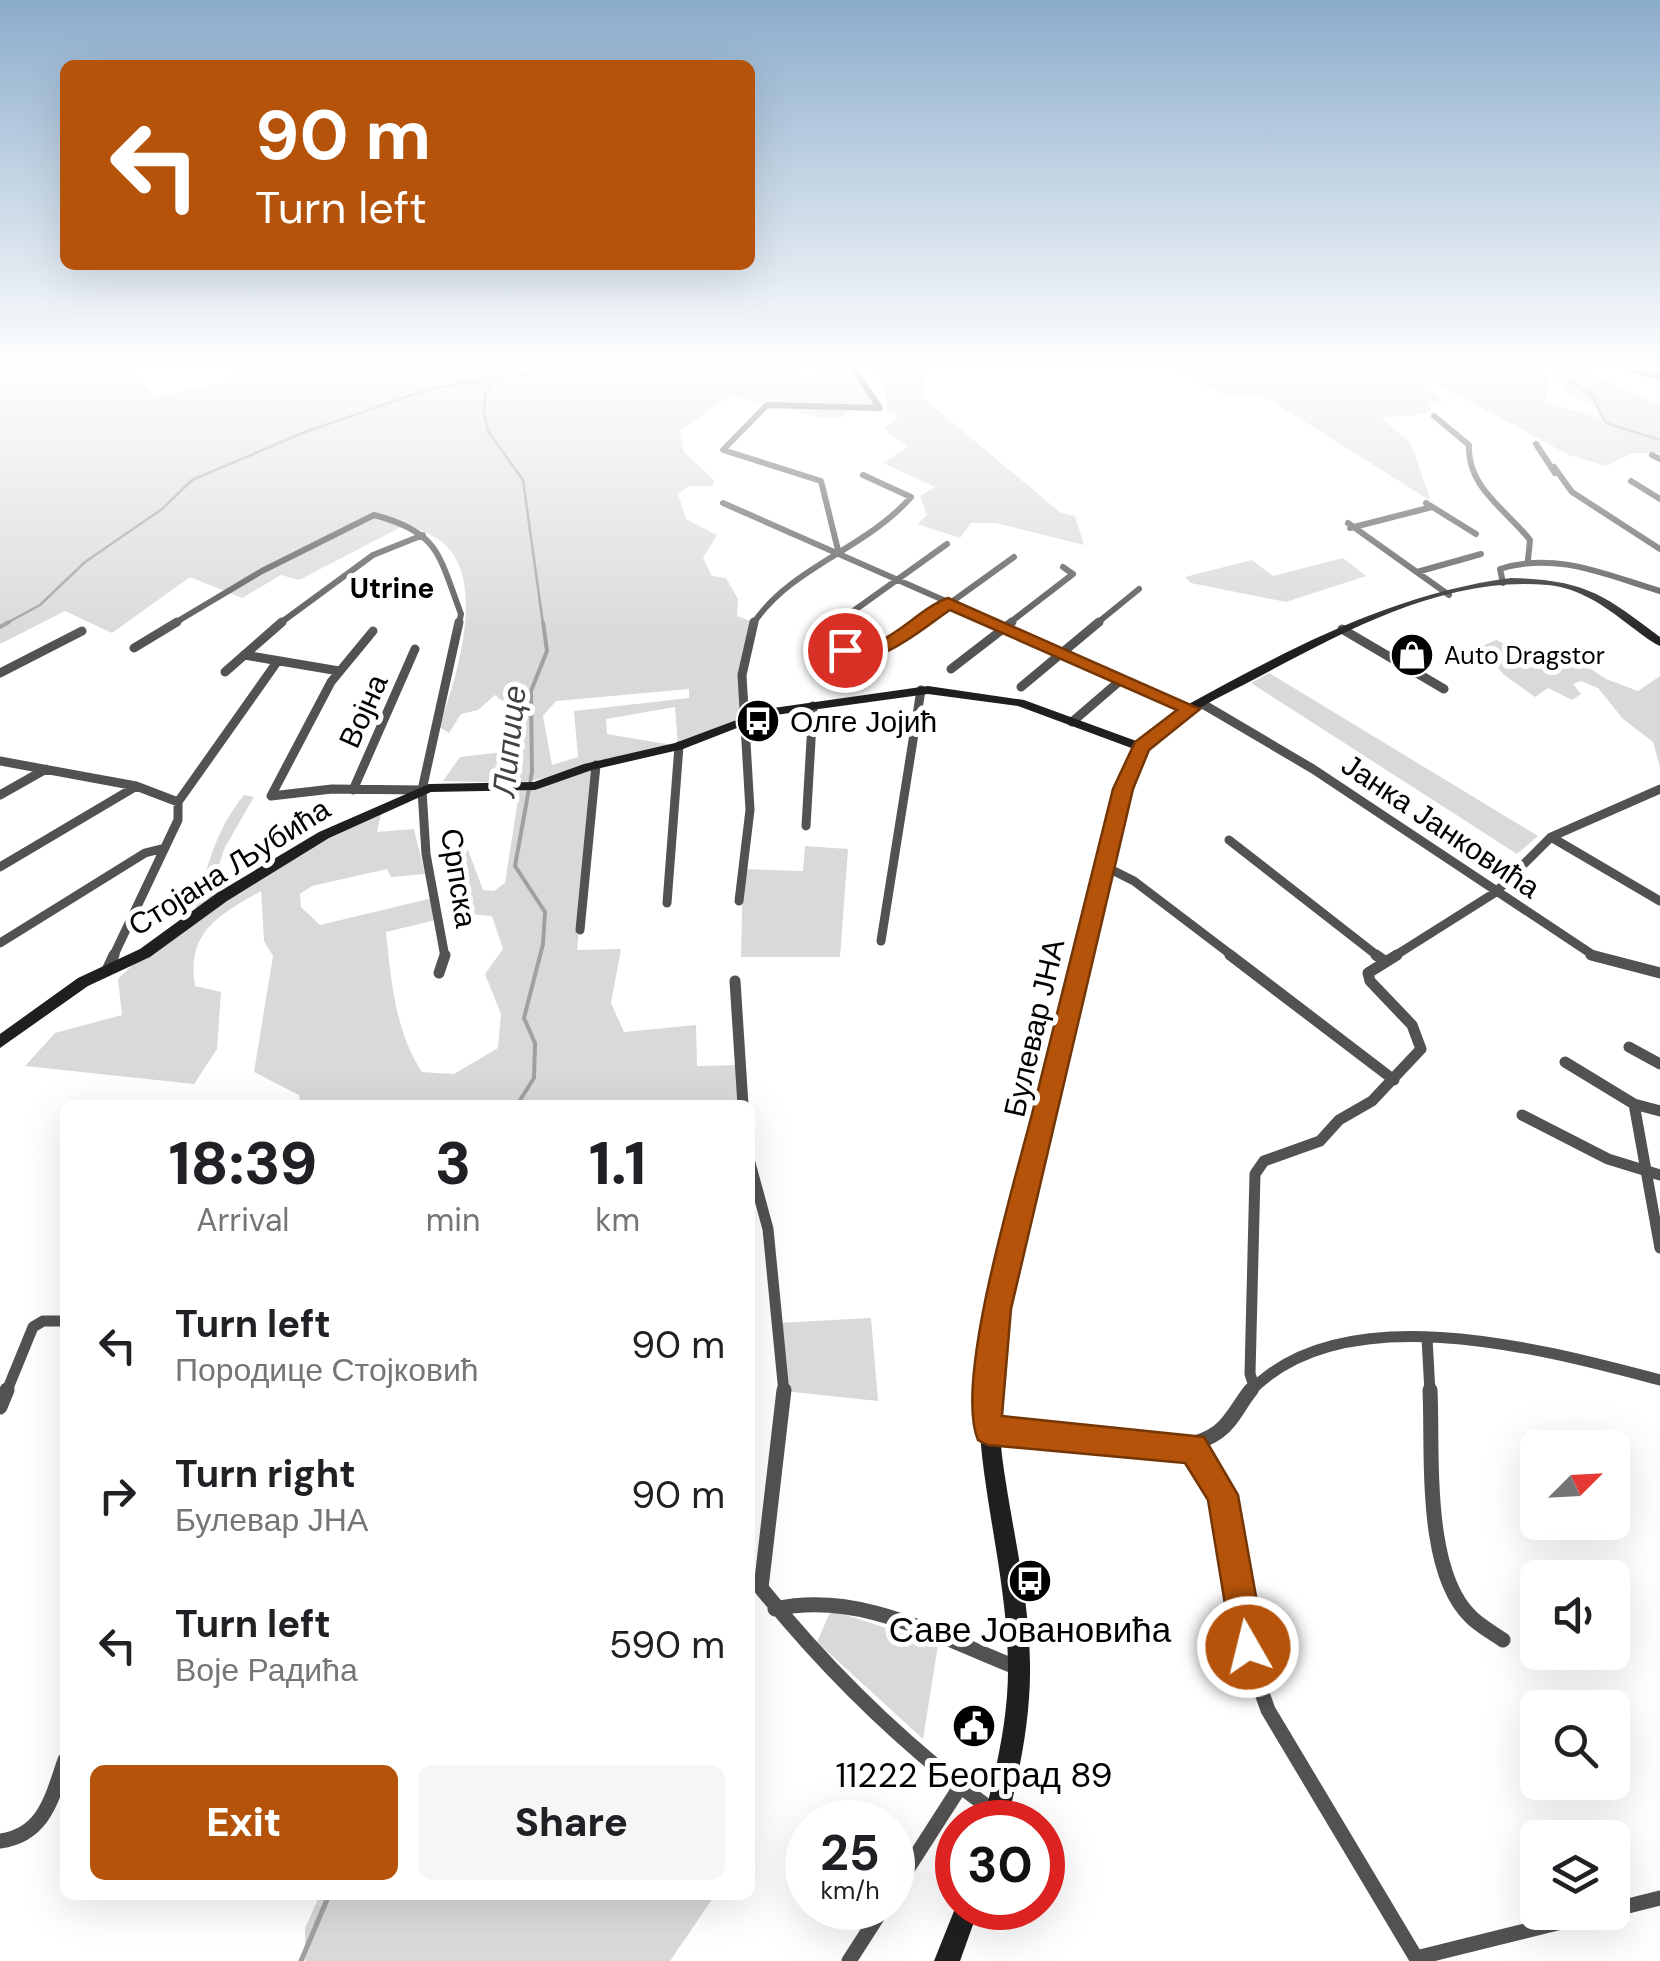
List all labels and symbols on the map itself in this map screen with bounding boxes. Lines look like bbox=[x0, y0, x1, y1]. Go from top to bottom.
district label: Utrine bbox=[350, 570, 434, 607]
pin bbox=[803, 608, 888, 693]
shop icon: Auto Dragstor bbox=[1389, 632, 1435, 678]
place label: Auto Dragstor bbox=[1444, 639, 1605, 672]
street label: Војна bbox=[330, 668, 397, 754]
water label: Липице bbox=[482, 683, 536, 800]
bus stop icon: Олге Јојић bbox=[735, 698, 781, 744]
place label: Олге Јојић bbox=[790, 702, 937, 741]
street label: Јанка Јанковића bbox=[1334, 745, 1548, 907]
street label: Стојана Љубића bbox=[121, 789, 337, 945]
street label: Српска bbox=[432, 826, 486, 931]
street label: Булевар ЈНА bbox=[995, 935, 1073, 1121]
north arrow bbox=[1520, 1430, 1630, 1540]
bus stop icon: Саве Јовановића bbox=[1007, 1558, 1053, 1604]
position arrow bbox=[1196, 1595, 1300, 1699]
place label: Саве Јовановића bbox=[889, 1607, 1172, 1653]
public building icon: 11222 Београд 89 bbox=[951, 1703, 997, 1749]
place label: 11222 Београд 89 bbox=[835, 1752, 1113, 1798]
speed limit sign: 30 bbox=[935, 1800, 1065, 1930]

